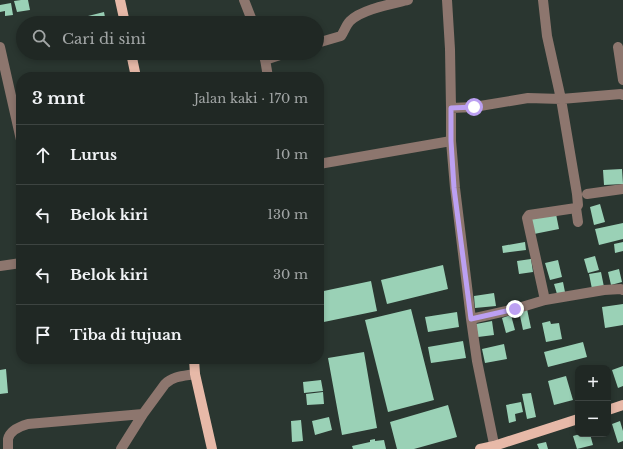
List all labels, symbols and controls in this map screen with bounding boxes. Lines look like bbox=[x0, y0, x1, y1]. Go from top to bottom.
search box bbox=[16, 16, 324, 60]
icon: search bbox=[30, 27, 52, 49]
text: Cari di sini bbox=[62, 29, 146, 48]
text: 3 mnt bbox=[32, 88, 85, 109]
text: Jalan kaki · 170 m bbox=[194, 90, 308, 107]
route start bbox=[465, 98, 483, 116]
icon: ahead bbox=[32, 144, 54, 166]
text: Lurus bbox=[70, 145, 117, 164]
text: 10 m bbox=[275, 146, 308, 163]
icon: left bbox=[32, 204, 54, 226]
text: Belok kiri bbox=[70, 205, 148, 224]
text: 130 m bbox=[267, 206, 308, 223]
icon: left bbox=[32, 264, 54, 286]
text: Belok kiri bbox=[70, 265, 148, 284]
text: 30 m bbox=[273, 266, 308, 283]
route end bbox=[506, 300, 524, 318]
icon: arrive bbox=[32, 324, 54, 346]
text: Tiba di tujuan bbox=[70, 325, 182, 344]
map controls bbox=[575, 365, 611, 437]
button: + bbox=[575, 365, 611, 401]
button: − bbox=[575, 401, 611, 437]

